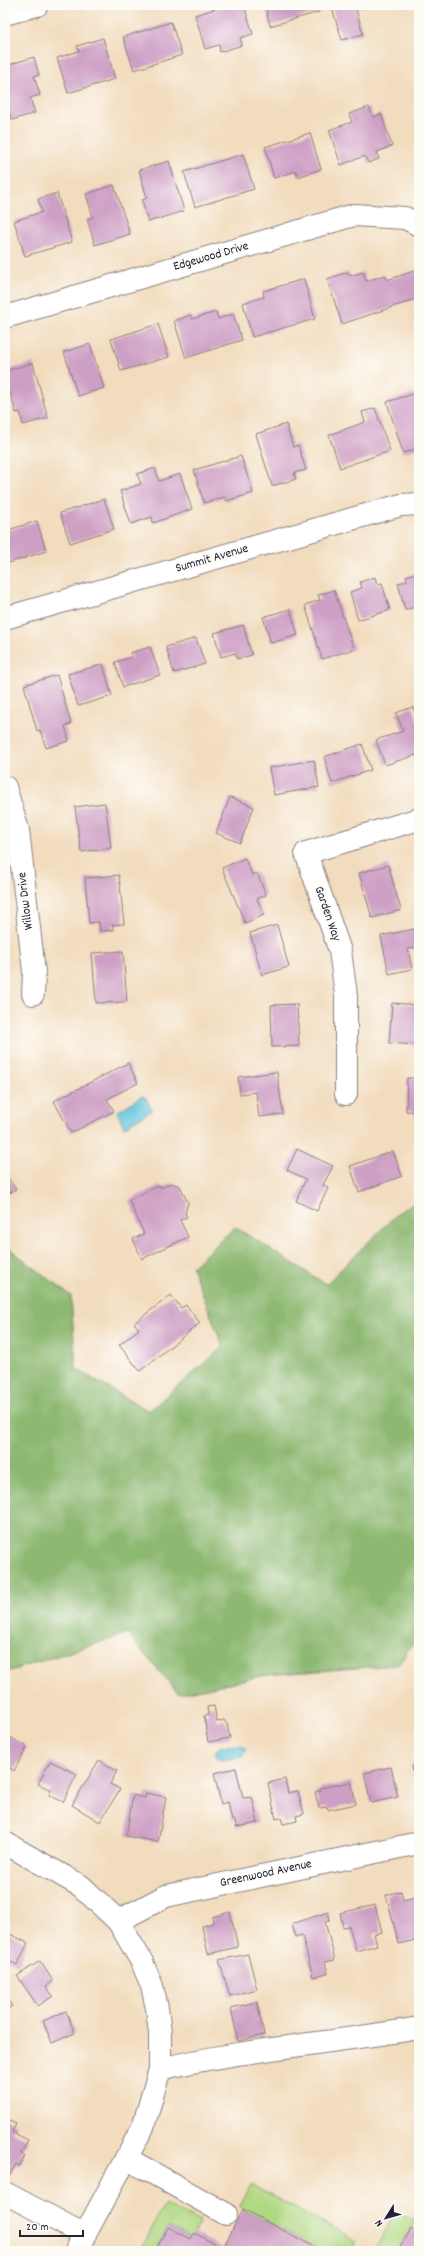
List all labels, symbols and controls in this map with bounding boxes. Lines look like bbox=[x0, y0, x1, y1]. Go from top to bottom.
street label: Edgewood Drive bbox=[171, 237, 251, 277]
street label: Summit Avenue bbox=[173, 539, 251, 578]
street label: Willow Drive bbox=[13, 871, 39, 931]
street label: Garden Way bbox=[309, 884, 346, 945]
street label: Greenwood Avenue bbox=[218, 1855, 314, 1893]
north arrow bbox=[366, 2198, 406, 2238]
scale bar bbox=[20, 2212, 83, 2238]
text: N bbox=[371, 2215, 388, 2230]
text: 20 m bbox=[26, 2219, 49, 2236]

